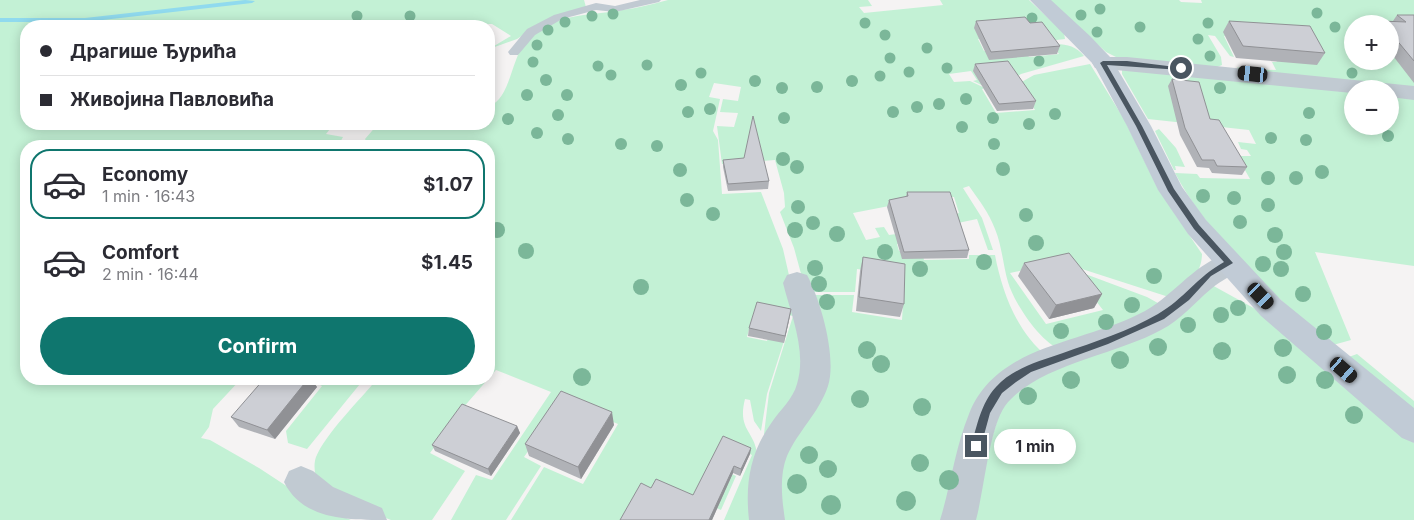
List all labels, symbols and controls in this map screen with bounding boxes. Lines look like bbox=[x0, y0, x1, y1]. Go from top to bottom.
map controls bbox=[1344, 15, 1399, 135]
button: + bbox=[1344, 15, 1399, 70]
text: Драгише Ђурића bbox=[70, 40, 236, 63]
route start bbox=[1170, 57, 1192, 79]
car bbox=[1237, 65, 1268, 83]
button: − bbox=[1344, 80, 1399, 135]
text: Живојина Павловића bbox=[70, 88, 274, 111]
icon: car bbox=[42, 162, 87, 207]
text: Economy bbox=[102, 163, 188, 186]
text: $1.07 bbox=[423, 173, 473, 196]
text: 1 min · 16:43 bbox=[102, 186, 195, 206]
icon: car bbox=[42, 240, 87, 285]
text: Comfort bbox=[102, 241, 179, 264]
text: $1.45 bbox=[421, 251, 473, 274]
text: 2 min · 16:44 bbox=[102, 264, 199, 284]
car bbox=[1245, 280, 1276, 312]
button: Confirm bbox=[40, 317, 475, 375]
car bbox=[1327, 354, 1360, 386]
callout: 1 min bbox=[994, 428, 1076, 464]
route end bbox=[965, 435, 987, 457]
text: 1 min bbox=[1015, 436, 1055, 456]

